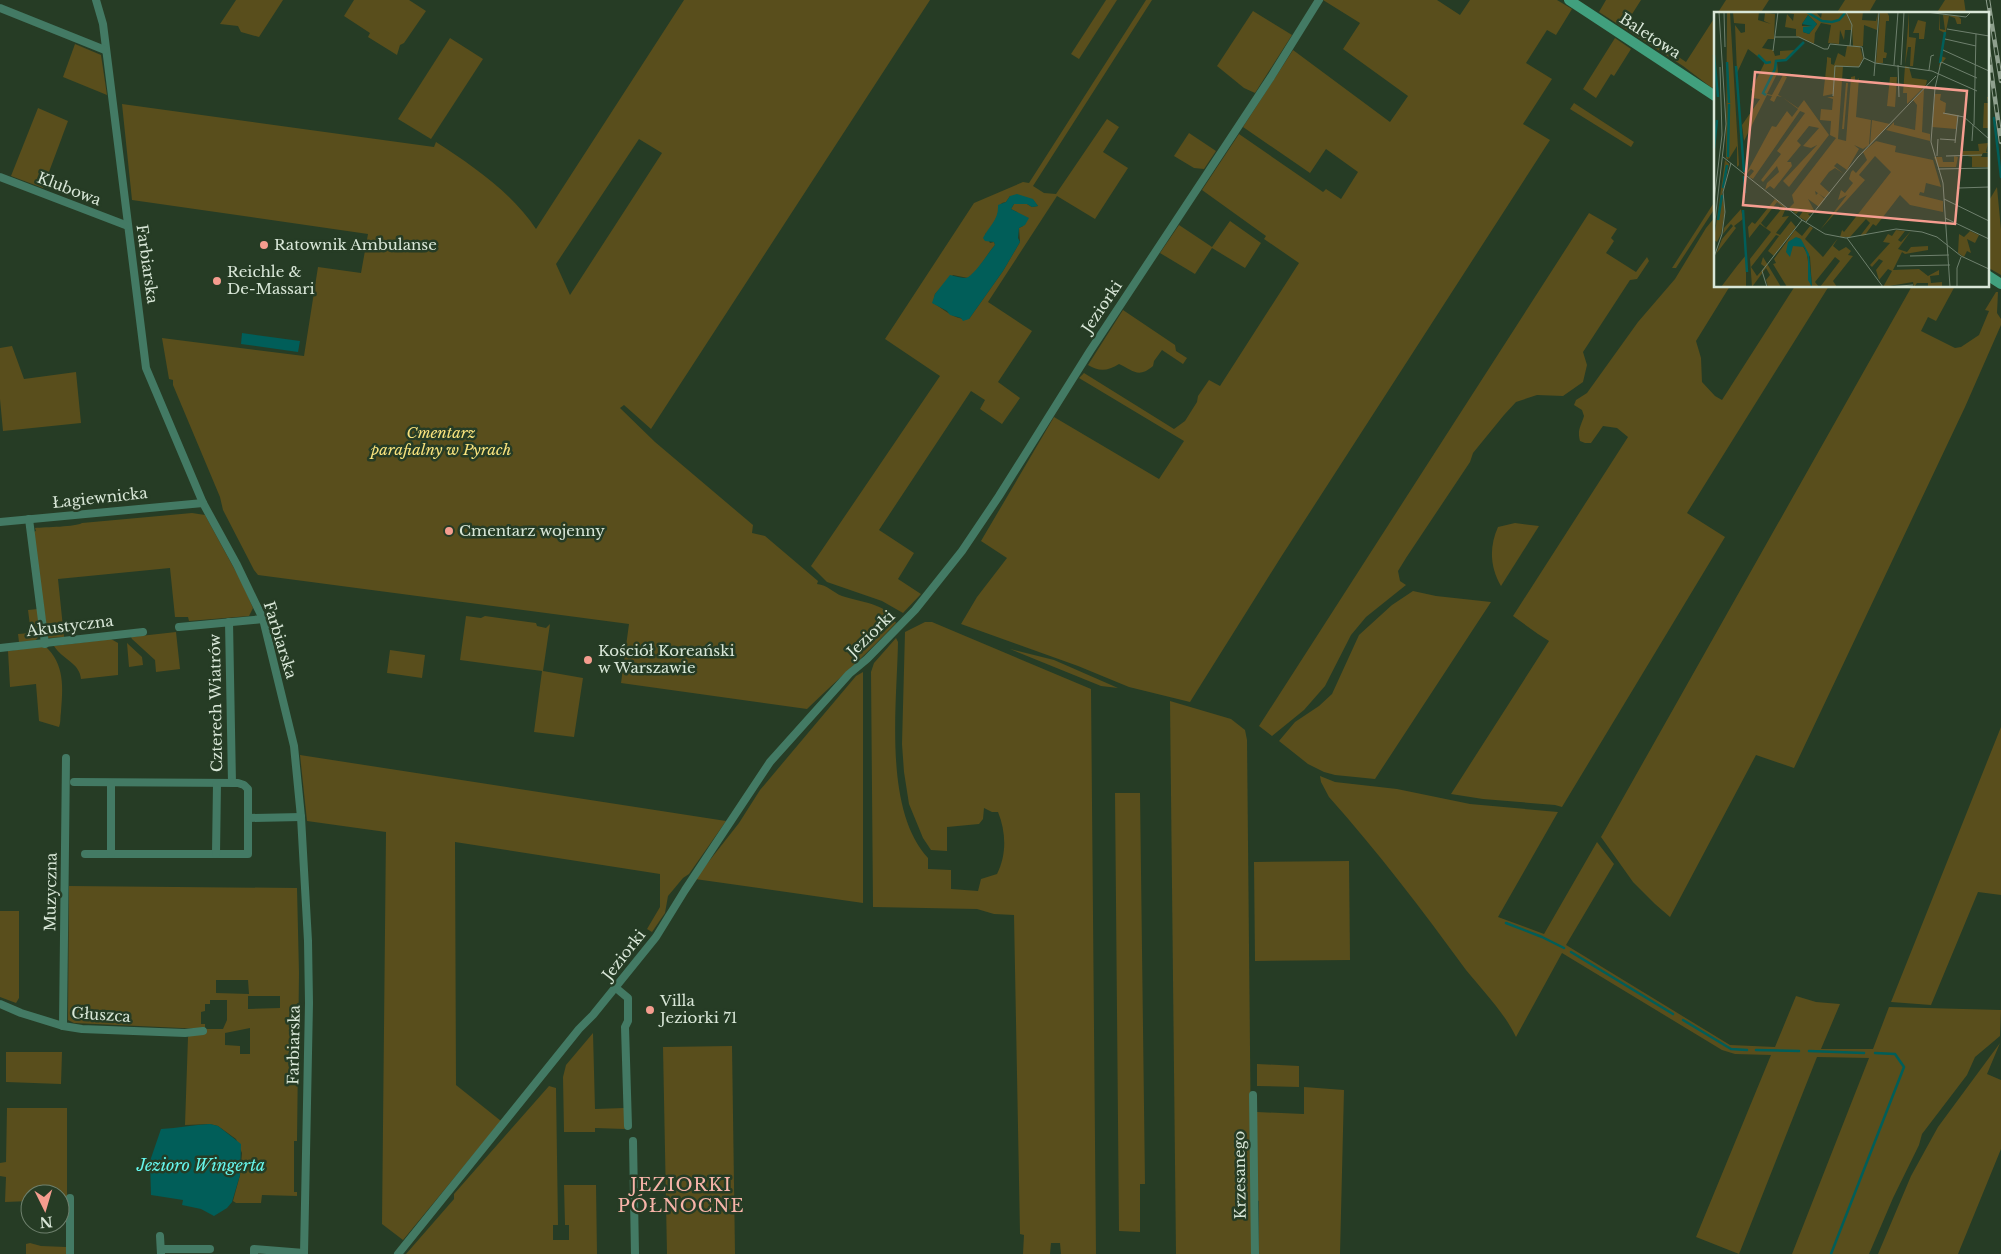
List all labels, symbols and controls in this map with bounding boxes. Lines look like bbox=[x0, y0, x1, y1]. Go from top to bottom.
street label: Baletowa bbox=[1616, 9, 1685, 63]
inset map bbox=[1714, 12, 1988, 288]
street label: Klubowa bbox=[35, 168, 104, 210]
street label: Farbiarska bbox=[133, 223, 163, 305]
place label: Ratownik Ambulanse bbox=[274, 235, 437, 254]
marker: Ratownik Ambulanse bbox=[258, 239, 270, 251]
place label: Reichle & De-Massari bbox=[227, 262, 315, 298]
marker: Reichle & De-Massari bbox=[211, 275, 223, 287]
street label: Jeziorki bbox=[1076, 277, 1126, 338]
park label: Cmentarz parafialny w Pyrach bbox=[369, 423, 512, 459]
street label: Łagiewnicka bbox=[51, 483, 149, 512]
place label: Cmentarz wojenny bbox=[459, 521, 605, 540]
marker: Cmentarz wojenny bbox=[443, 525, 455, 537]
street label: Farbiarska bbox=[260, 599, 301, 681]
street label: Jeziorki bbox=[841, 606, 898, 662]
street label: Akustyczna bbox=[24, 611, 115, 640]
street label: Czterech Wiatrów bbox=[205, 634, 226, 772]
place label: Kościół Koreański w Warszawie bbox=[598, 641, 735, 677]
marker: Kościół Koreański w Warszawie bbox=[582, 654, 594, 666]
street label: Muzyczna bbox=[40, 852, 61, 932]
street label: Jeziorki bbox=[597, 926, 649, 985]
place label: Villa Jeziorki 71 bbox=[658, 991, 737, 1027]
street label: Głuszca bbox=[71, 1003, 132, 1026]
street label: Farbiarska bbox=[283, 1004, 304, 1085]
marker: Villa Jeziorki 71 bbox=[644, 1004, 656, 1016]
street label: Krzesanego bbox=[1229, 1130, 1250, 1219]
water label: Jezioro Wingerta bbox=[136, 1155, 265, 1175]
district label: JEZIORKI PÓŁNOCNE bbox=[617, 1174, 745, 1217]
north arrow bbox=[20, 1184, 70, 1234]
text: N bbox=[39, 1212, 53, 1231]

